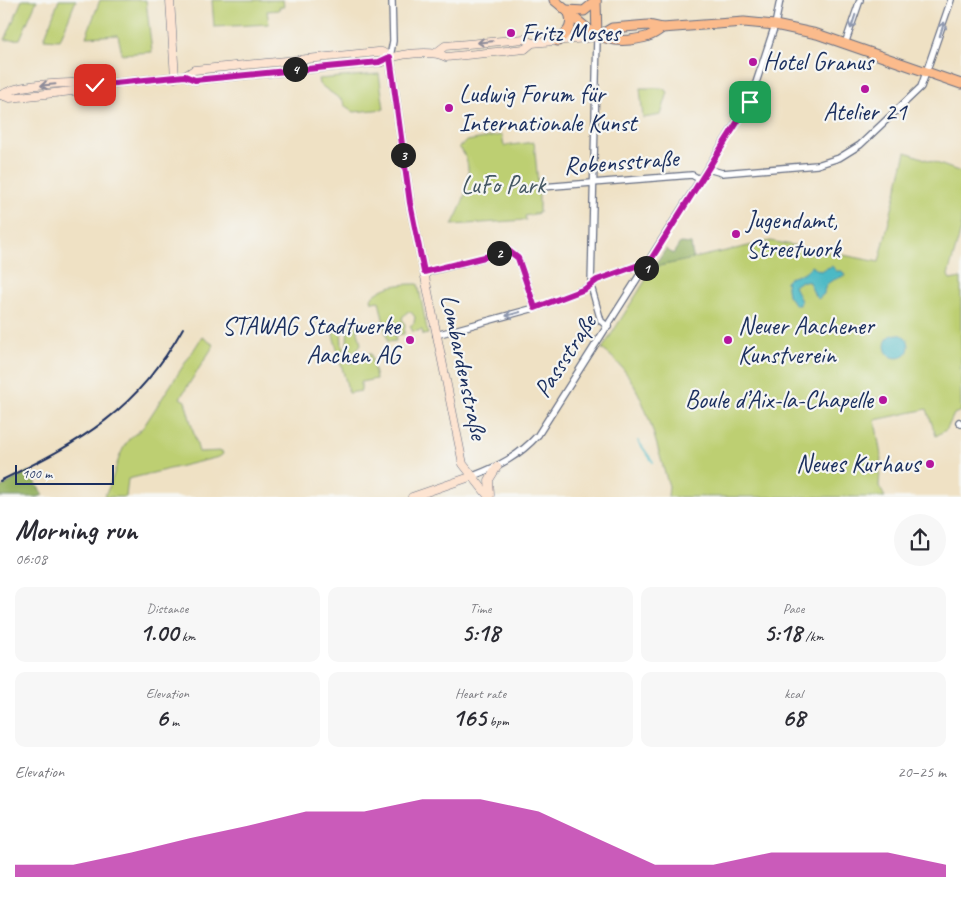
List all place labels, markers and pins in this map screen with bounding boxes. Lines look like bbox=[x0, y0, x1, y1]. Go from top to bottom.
place label: Fritz Moses bbox=[521, 17, 623, 49]
marker: Fritz Moses bbox=[505, 27, 517, 39]
place label: Hotel Granus bbox=[763, 46, 876, 78]
pin: 4 bbox=[282, 56, 308, 82]
marker: Hotel Granus bbox=[747, 56, 759, 68]
pin bbox=[74, 64, 116, 106]
place label: Ludwig Forum für Internationale Kunst bbox=[459, 78, 639, 139]
pin bbox=[729, 81, 771, 123]
marker: Atelier 21 bbox=[859, 83, 871, 95]
place label: Atelier 21 bbox=[823, 96, 909, 128]
marker: Ludwig Forum für Internationale Kunst bbox=[443, 102, 455, 114]
pin: 3 bbox=[390, 142, 416, 168]
place label: Jugendamt, Streetwork bbox=[745, 204, 842, 265]
marker: Jugendamt, Streetwork bbox=[730, 228, 742, 240]
pin: 2 bbox=[486, 240, 512, 266]
pin: 1 bbox=[634, 256, 658, 280]
place label: STAWAG Stadtwerke Aachen AG bbox=[222, 310, 403, 371]
place label: Neuer Aachener Kunstverein bbox=[738, 310, 876, 371]
marker: STAWAG Stadtwerke Aachen AG bbox=[404, 334, 416, 346]
marker: Neuer Aachener Kunstverein bbox=[722, 334, 734, 346]
place label: Boule d’Aix-la-Chapelle bbox=[685, 384, 875, 416]
marker: Boule d’Aix-la-Chapelle bbox=[877, 394, 889, 406]
place label: Neues Kurhaus bbox=[796, 448, 922, 480]
marker: Neues Kurhaus bbox=[924, 458, 936, 470]

